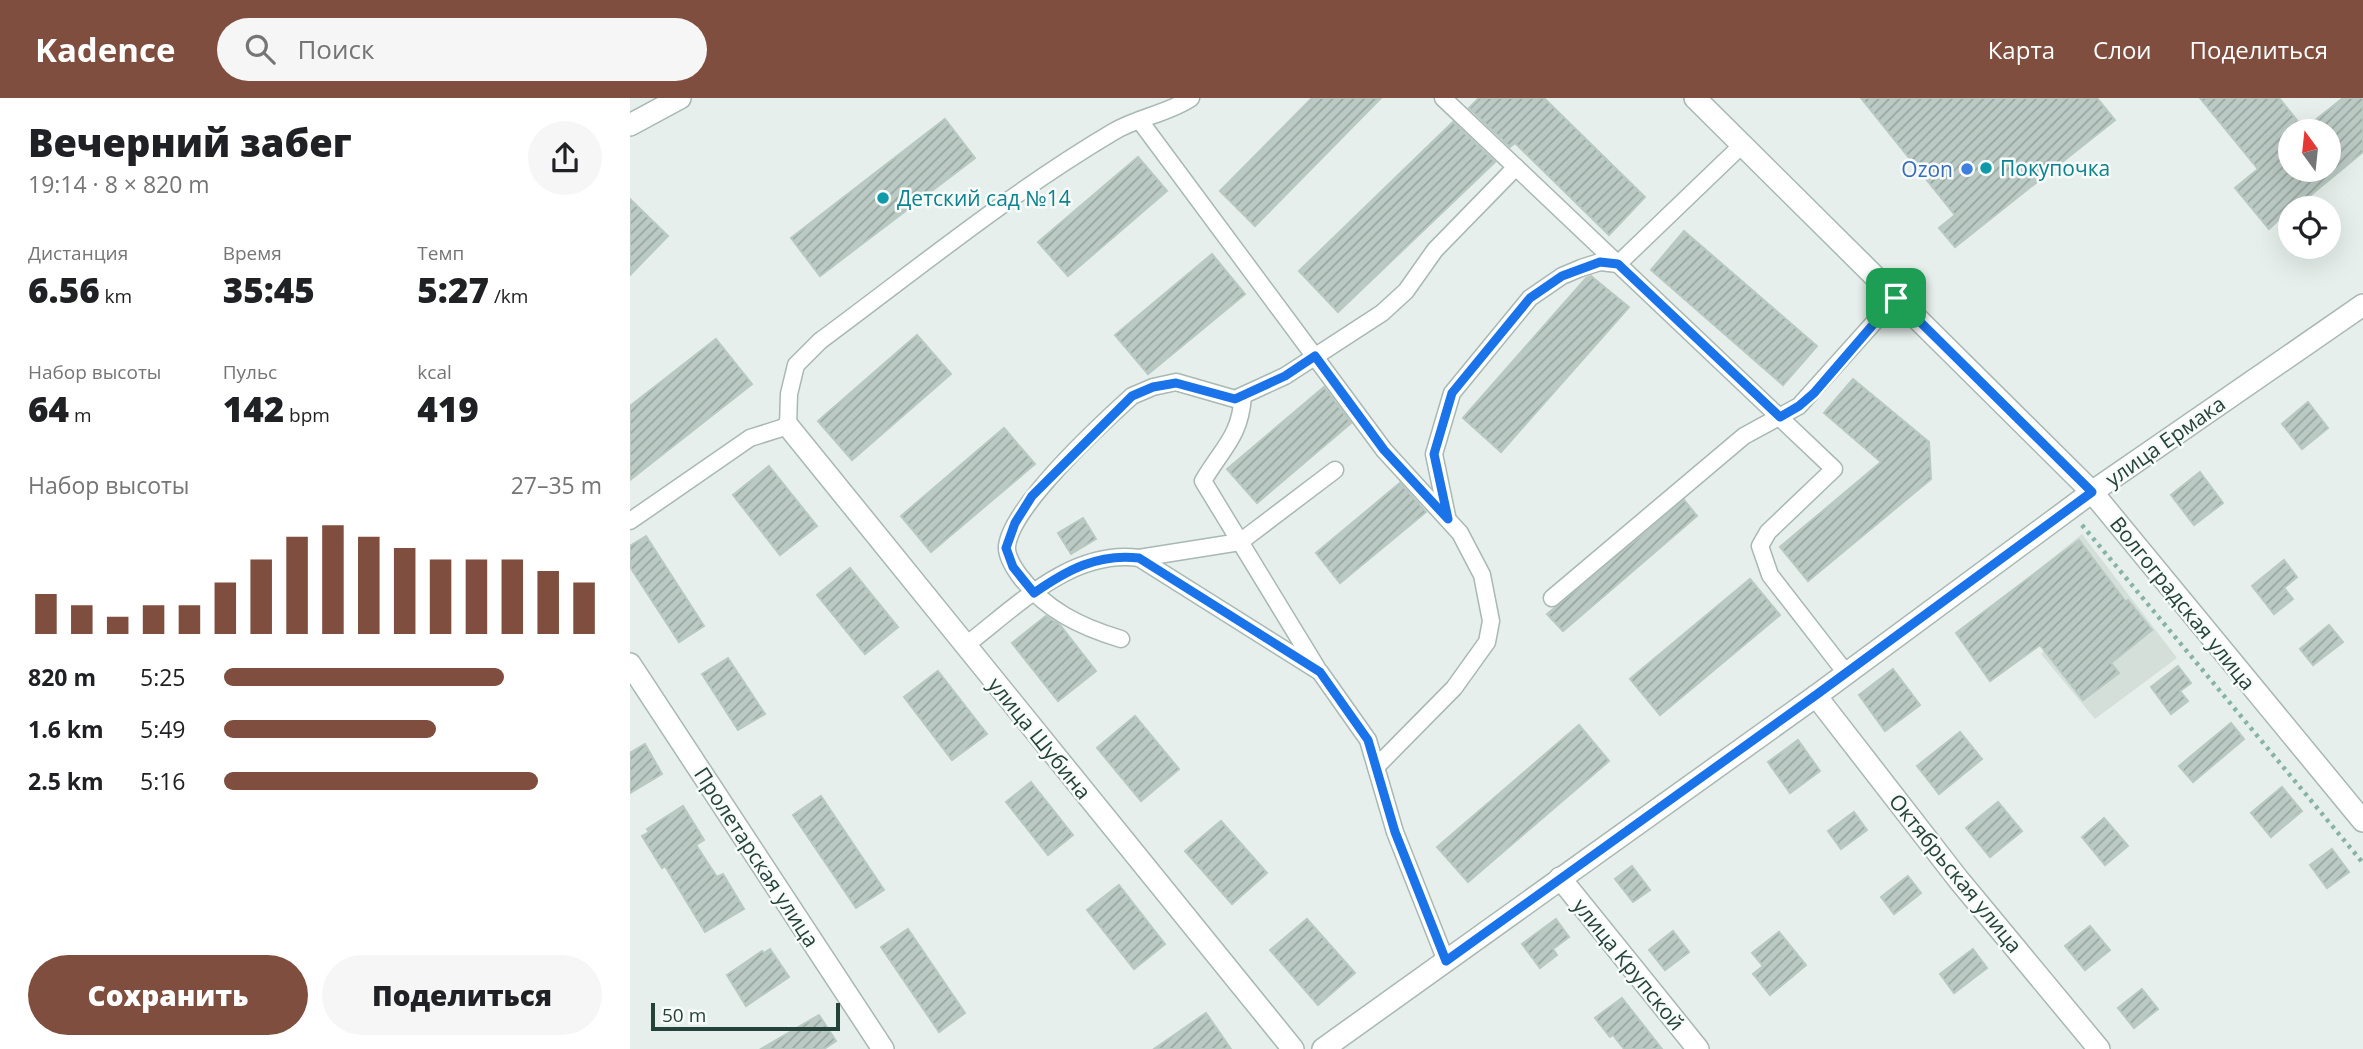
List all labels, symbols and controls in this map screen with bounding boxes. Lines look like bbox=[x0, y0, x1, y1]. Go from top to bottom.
search box bbox=[217, 18, 707, 81]
text: Kadence bbox=[35, 27, 175, 72]
icon: search bbox=[241, 30, 279, 68]
text: Поиск bbox=[297, 31, 374, 67]
text: Карта bbox=[1988, 33, 2055, 66]
text: Слои bbox=[2093, 33, 2152, 66]
text: Поделиться bbox=[2190, 33, 2328, 66]
text: Вечерний забег bbox=[28, 116, 352, 168]
north arrow bbox=[2278, 119, 2342, 182]
map controls bbox=[2278, 119, 2341, 259]
button: share bbox=[528, 121, 602, 195]
place label: Покупочка bbox=[2000, 154, 2110, 182]
place label: Ozon bbox=[1901, 155, 1953, 183]
marker: Покупочка bbox=[1978, 160, 1994, 176]
marker: Ozon bbox=[1959, 161, 1975, 177]
text: 19:14 · 8 × 820 m bbox=[28, 168, 210, 200]
place label: Детский сад №14 bbox=[897, 184, 1071, 212]
marker: Детский сад №14 bbox=[875, 190, 891, 206]
button: locate bbox=[2278, 196, 2341, 259]
text: Дистанция bbox=[28, 240, 128, 266]
text: Время bbox=[223, 240, 282, 266]
text: Темп bbox=[417, 240, 464, 266]
text: 6.56 bbox=[28, 266, 100, 313]
text: 35:45 bbox=[223, 266, 315, 313]
text: 5:27 bbox=[417, 266, 489, 313]
pin bbox=[1866, 268, 1926, 328]
icon: arrive bbox=[1877, 279, 1915, 317]
text: km bbox=[100, 283, 132, 309]
text: /km bbox=[489, 283, 528, 309]
text: Набор высоты bbox=[28, 359, 161, 385]
text: Пульс bbox=[223, 359, 277, 385]
text: kcal bbox=[417, 359, 452, 385]
text: 64 bbox=[28, 385, 69, 432]
text: 142 bbox=[223, 385, 284, 432]
text: 419 bbox=[417, 385, 479, 432]
street label: улица Ермака bbox=[2100, 389, 2230, 493]
text: m bbox=[69, 402, 92, 428]
text: bpm bbox=[284, 402, 330, 428]
text: Набор высоты bbox=[28, 469, 190, 501]
text: 27–35 m bbox=[511, 469, 602, 501]
street label: Волгоградская улица bbox=[2104, 510, 2262, 696]
text: 820 m bbox=[28, 661, 96, 693]
text: 5:25 bbox=[140, 661, 186, 693]
street label: улица Шубина bbox=[982, 671, 1098, 805]
text: 1.6 km bbox=[28, 713, 104, 745]
text: 5:49 bbox=[140, 713, 186, 745]
street label: Пролетарская улица bbox=[688, 762, 826, 952]
text: 2.5 km bbox=[28, 765, 104, 797]
text: 5:16 bbox=[140, 765, 186, 797]
street label: Октябрьская улица bbox=[1883, 788, 2029, 958]
street label: улица Крупской bbox=[1567, 892, 1691, 1036]
button: Сохранить bbox=[28, 955, 308, 1035]
button: Поделиться bbox=[322, 955, 602, 1035]
scale bar bbox=[651, 1000, 840, 1032]
text: 50 m bbox=[662, 1002, 706, 1028]

